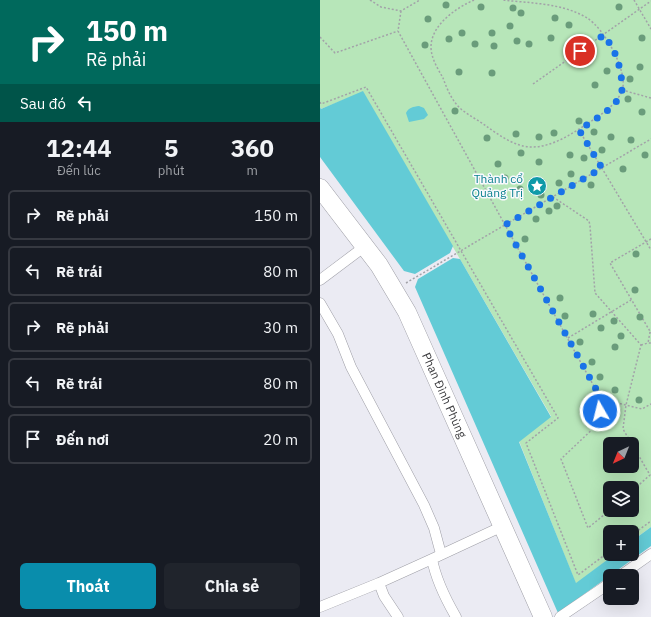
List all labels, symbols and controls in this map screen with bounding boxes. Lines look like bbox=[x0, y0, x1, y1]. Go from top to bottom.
text: 150 m bbox=[86, 12, 168, 49]
icon: right bbox=[20, 16, 72, 68]
pin bbox=[563, 34, 597, 68]
icon: arrive bbox=[569, 40, 591, 62]
text: Rẽ phải bbox=[86, 48, 146, 71]
icon: left bbox=[74, 92, 96, 114]
text: Sau đó bbox=[20, 94, 66, 113]
text: 12:44 bbox=[46, 132, 112, 164]
text: 5 bbox=[164, 132, 178, 164]
text: 360 bbox=[231, 132, 274, 164]
text: Đến lúc bbox=[57, 162, 101, 179]
text: phút bbox=[158, 162, 185, 179]
text: m bbox=[247, 162, 258, 179]
place label: Thành cổ Quảng Trị bbox=[472, 171, 523, 200]
place icon: Thành cổ Quảng Trị bbox=[526, 175, 548, 197]
icon: right bbox=[22, 204, 44, 226]
text: Rẽ phải bbox=[56, 206, 109, 225]
text: 150 m bbox=[254, 206, 298, 225]
icon: left bbox=[22, 260, 44, 282]
text: Rẽ trái bbox=[56, 262, 102, 281]
text: 80 m bbox=[263, 262, 298, 281]
icon: right bbox=[22, 316, 44, 338]
text: Rẽ phải bbox=[56, 318, 109, 337]
text: 30 m bbox=[263, 318, 298, 337]
street label: Phan Đình Phùng bbox=[419, 350, 470, 441]
icon: left bbox=[22, 372, 44, 394]
text: Rẽ trái bbox=[56, 374, 102, 393]
text: 80 m bbox=[263, 374, 298, 393]
position arrow bbox=[579, 390, 621, 432]
icon: arrive bbox=[22, 428, 44, 450]
text: Đến nơi bbox=[56, 430, 109, 449]
text: 20 m bbox=[263, 430, 298, 449]
north arrow bbox=[603, 437, 639, 473]
map controls bbox=[603, 437, 639, 605]
button: layers bbox=[603, 481, 639, 517]
button: + bbox=[603, 525, 639, 561]
button: Thoát bbox=[20, 563, 156, 609]
button: Chia sẻ bbox=[164, 563, 300, 609]
button: − bbox=[603, 569, 639, 605]

